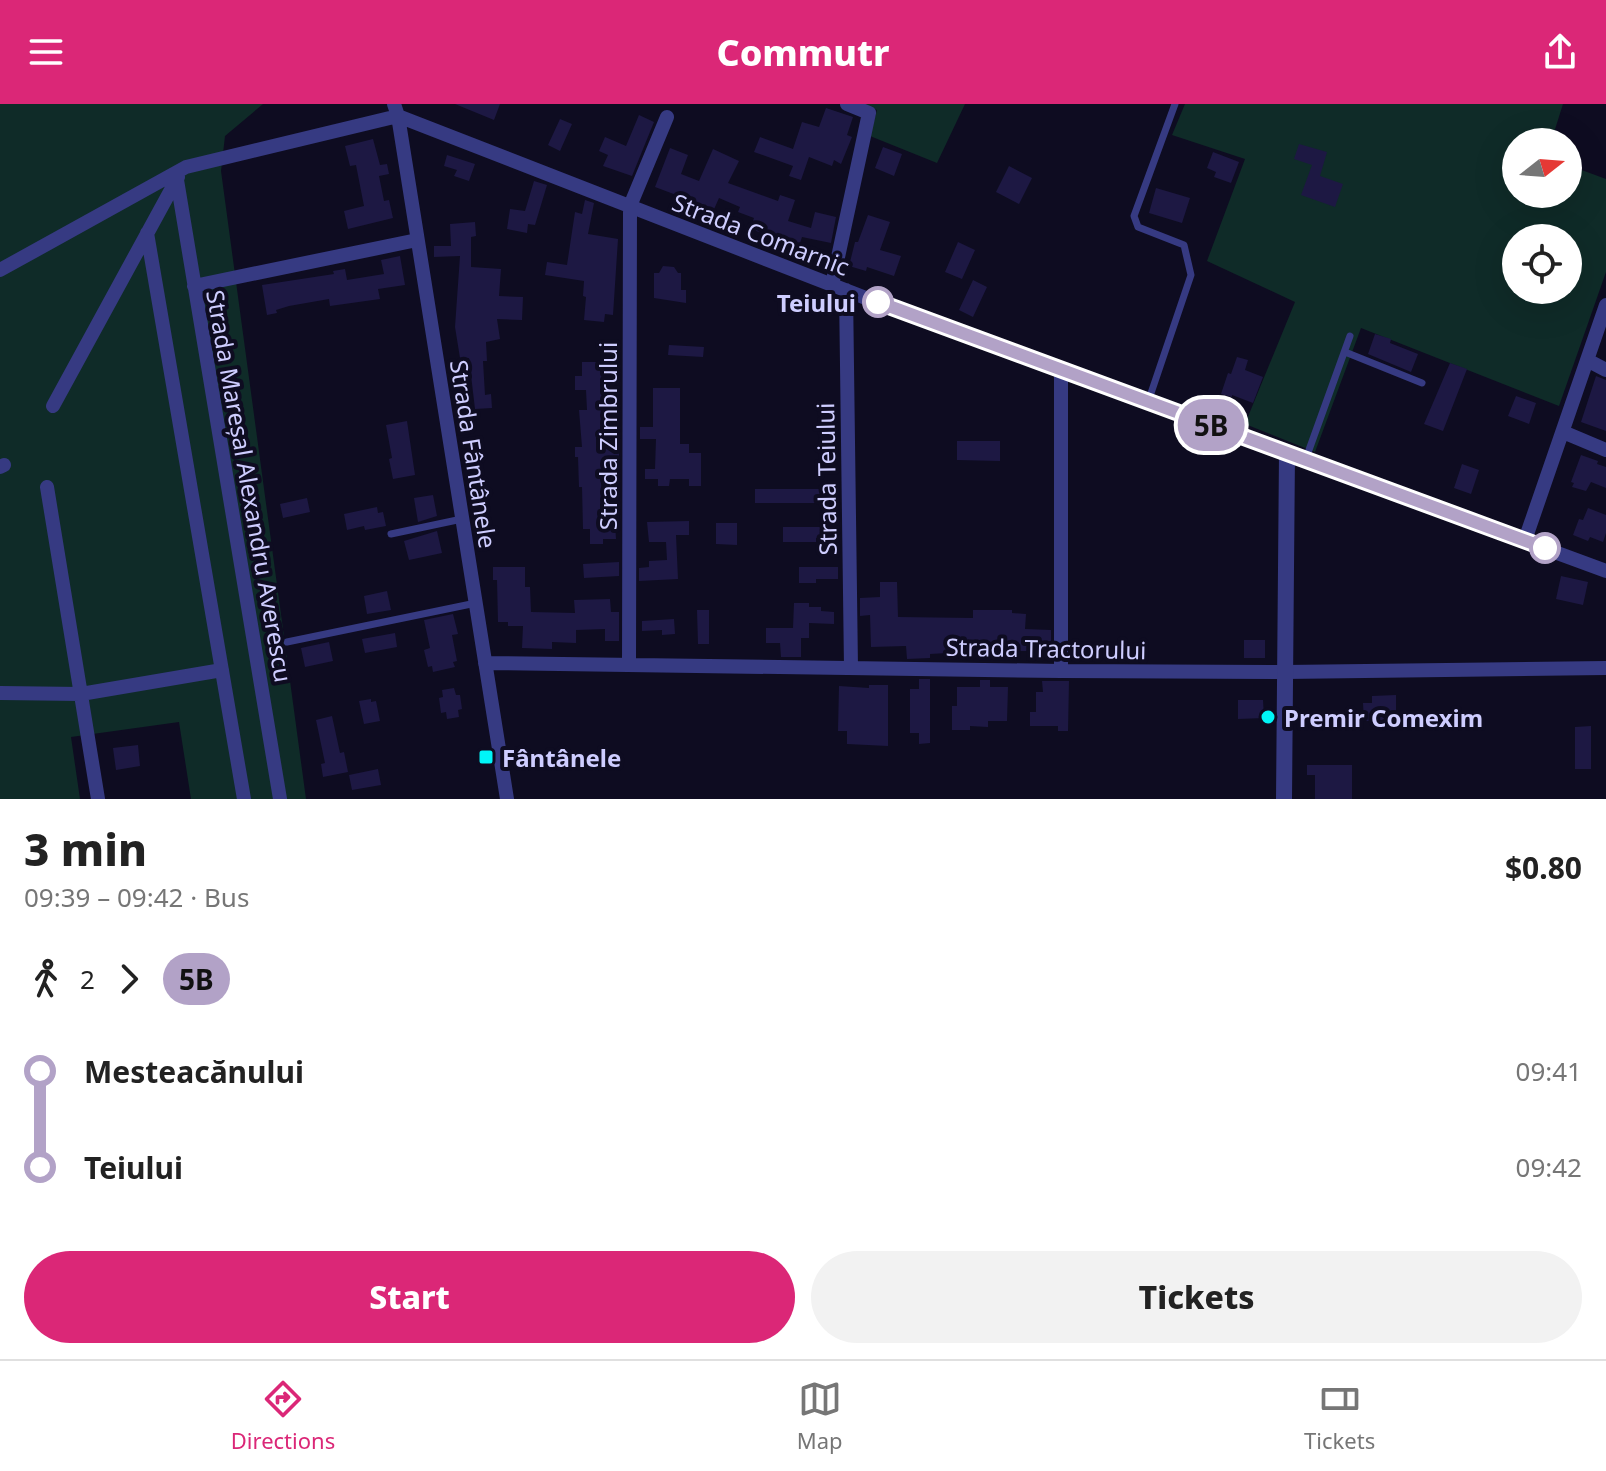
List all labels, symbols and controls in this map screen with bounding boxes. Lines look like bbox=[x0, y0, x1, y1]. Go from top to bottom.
text: Commutr bbox=[716, 28, 890, 77]
icon: menu bbox=[24, 30, 68, 74]
icon: share bbox=[1538, 30, 1582, 74]
north arrow bbox=[1502, 128, 1582, 208]
map controls bbox=[1502, 128, 1582, 304]
street label: Strada Comarnic bbox=[668, 185, 854, 283]
button: locate bbox=[1502, 224, 1582, 304]
place label: Teiului bbox=[777, 286, 856, 319]
street label: Strada Mareșal Alexandru Averescu bbox=[199, 287, 301, 685]
marker: Teiului bbox=[863, 287, 893, 317]
street label: Strada Zimbrului bbox=[591, 342, 624, 530]
street label: Strada Fântânele bbox=[443, 357, 505, 551]
line badge: 5B bbox=[1175, 399, 1247, 451]
street label: Strada Teiului bbox=[808, 402, 844, 556]
text: 5B bbox=[1194, 406, 1228, 444]
unlabelled marker bbox=[1530, 533, 1560, 563]
street label: Strada Tractorului bbox=[945, 630, 1147, 666]
place label: Premir Comexim bbox=[1284, 701, 1483, 734]
marker: Premir Comexim bbox=[1259, 708, 1277, 726]
place label: Fântânele bbox=[502, 741, 621, 774]
marker: Fântânele bbox=[477, 748, 495, 766]
text: 3 min bbox=[24, 819, 147, 879]
text: $0.80 bbox=[1505, 847, 1582, 888]
text: 09:39 – 09:42 · Bus bbox=[24, 879, 249, 915]
icon: walk bbox=[24, 957, 68, 1001]
icon: forward bbox=[107, 957, 151, 1001]
text: 5B bbox=[179, 960, 214, 998]
text: 2 bbox=[80, 961, 95, 997]
text: Mesteacănului bbox=[84, 1051, 304, 1092]
text: 09:41 bbox=[1516, 1053, 1582, 1089]
text: Teiului bbox=[84, 1147, 183, 1188]
text: 09:42 bbox=[1516, 1149, 1582, 1185]
button: Start bbox=[24, 1251, 795, 1343]
button: Tickets bbox=[811, 1251, 1582, 1343]
tab: Directions bbox=[231, 1377, 335, 1455]
tab: Map bbox=[797, 1377, 843, 1455]
tab: Tickets bbox=[1304, 1377, 1375, 1455]

